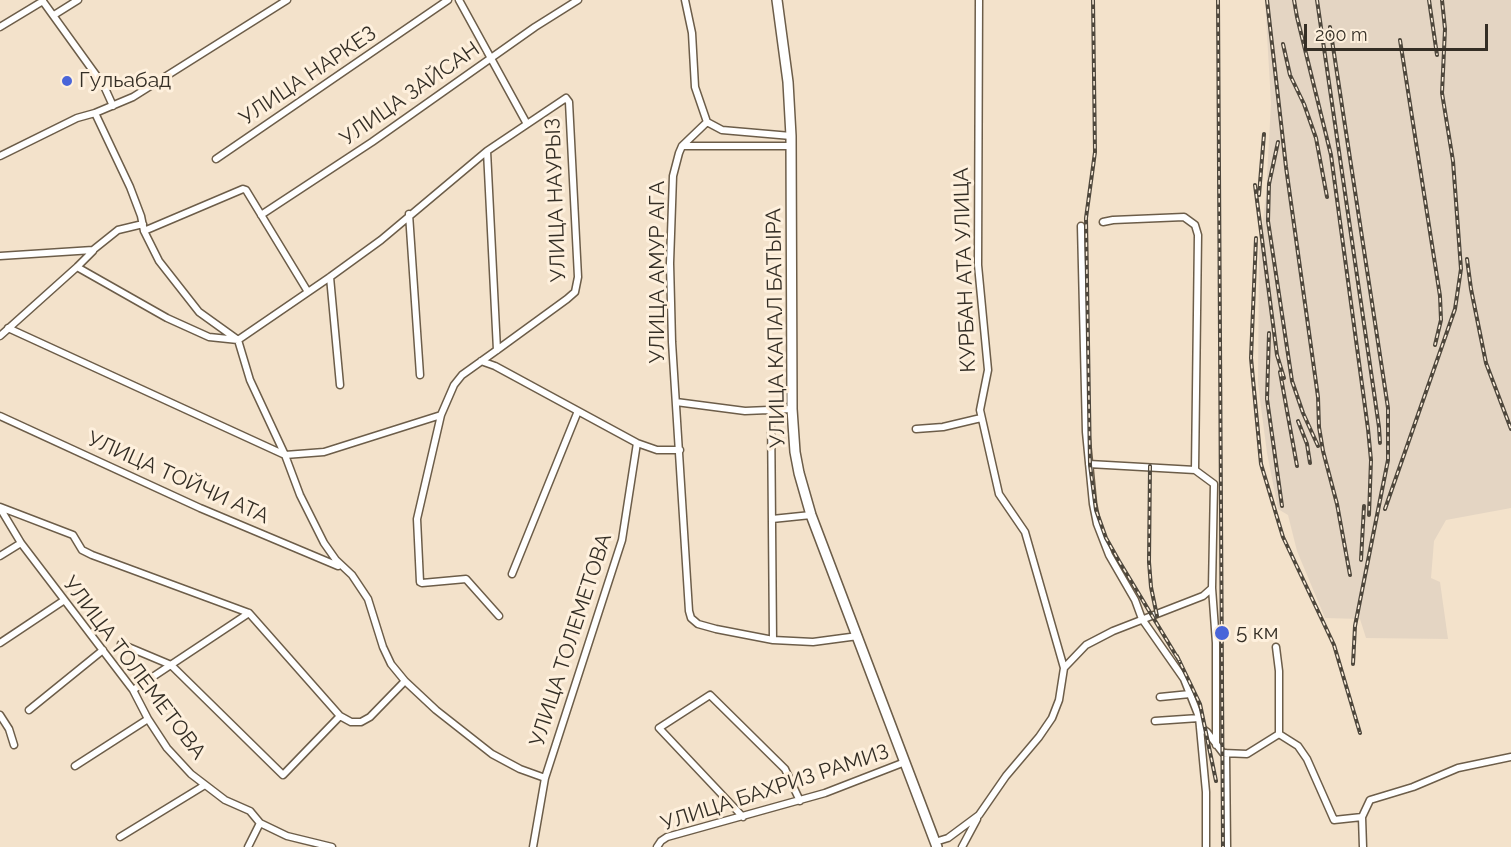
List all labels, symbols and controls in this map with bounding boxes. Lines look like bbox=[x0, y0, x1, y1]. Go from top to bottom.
scale bar bbox=[1307, 12, 1492, 50]
street label: УЛИЦА НАРКЕЗ bbox=[235, 21, 381, 131]
text: 200 m bbox=[1315, 24, 1368, 45]
street label: УЛИЦА ЗАЙСАН bbox=[335, 37, 485, 151]
place label: Гульабад bbox=[79, 68, 171, 94]
marker: Гульабад bbox=[60, 74, 74, 88]
street label: УЛИЦА НАУРЫЗ bbox=[541, 118, 571, 282]
street label: КУРБАН АТА УЛИЦА bbox=[949, 167, 981, 373]
street label: УЛИЦА АМУР АГА bbox=[645, 181, 671, 363]
street label: УЛИЦА КАПАЛ БАТЫРА bbox=[761, 208, 791, 448]
street label: УЛИЦА ТОЙЧИ АТА bbox=[83, 427, 273, 529]
street label: УЛИЦА ТОЛЕМЕТОВА bbox=[525, 530, 617, 750]
street label: УЛИЦА ТОЛЕМЕТОВА bbox=[57, 572, 211, 764]
place label: 5 км bbox=[1236, 620, 1278, 646]
marker: 5 км bbox=[1213, 624, 1231, 642]
street label: УЛИЦА БАХРИЗ РАМИЗ bbox=[658, 739, 892, 837]

